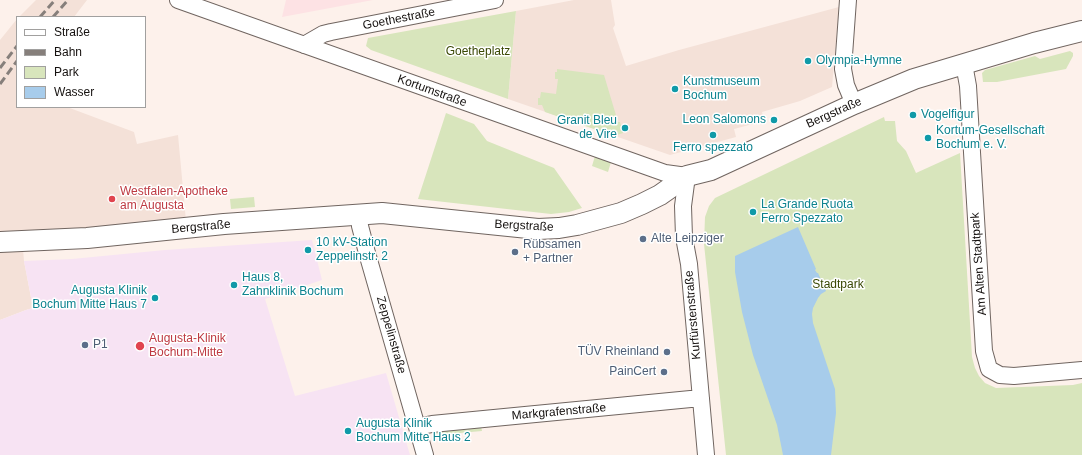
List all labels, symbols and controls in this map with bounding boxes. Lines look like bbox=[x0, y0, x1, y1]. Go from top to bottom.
street label: Goethestraße bbox=[362, 5, 436, 33]
legend bbox=[16, 16, 146, 108]
text: Straße bbox=[54, 25, 90, 39]
text: Bahn bbox=[54, 45, 82, 59]
park label: Goetheplatz bbox=[446, 45, 510, 59]
place label: Olympia-Hymne bbox=[816, 54, 902, 68]
marker: Olympia-Hymne bbox=[803, 56, 813, 66]
text: Park bbox=[54, 65, 79, 79]
street label: Kortumstraße bbox=[395, 72, 469, 110]
place label: Kunstmuseum Bochum bbox=[683, 75, 760, 103]
marker: Kunstmuseum Bochum bbox=[670, 84, 680, 94]
text: Wasser bbox=[54, 85, 94, 99]
street label: Bergstraße bbox=[804, 94, 864, 132]
place label: Vogelfigur bbox=[921, 108, 974, 122]
marker: Vogelfigur bbox=[908, 110, 918, 120]
place label: Leon Salomons bbox=[683, 113, 766, 127]
place label: Granit Bleu de Vire bbox=[557, 114, 617, 142]
marker: Leon Salomons bbox=[769, 115, 779, 125]
marker: Granit Bleu de Vire bbox=[620, 123, 630, 133]
place label: Kortum-Gesellschaft Bochum e. V. bbox=[936, 124, 1045, 152]
marker: Ferro spezzato bbox=[708, 130, 718, 140]
marker: Kortum-Gesellschaft Bochum e. V. bbox=[923, 133, 933, 143]
place label: Ferro spezzato bbox=[673, 141, 753, 155]
place label: Westfalen-Apotheke am Augusta bbox=[120, 185, 228, 213]
marker: Westfalen-Apotheke am Augusta bbox=[107, 194, 117, 204]
place label: La Grande Ruota Ferro Spezzato bbox=[761, 198, 853, 226]
marker: La Grande Ruota Ferro Spezzato bbox=[748, 207, 758, 217]
street label: Am Alten Stadtpark bbox=[968, 212, 990, 316]
street label: Bergstraße bbox=[171, 217, 231, 237]
street label: Bergstraße bbox=[494, 217, 554, 235]
place label: Alte Leipziger bbox=[651, 232, 724, 246]
marker: Alte Leipziger bbox=[638, 234, 648, 244]
place label: 10 kV-Station Zeppelinstr. 2 bbox=[316, 236, 388, 264]
place label: Rübsamen + Partner bbox=[523, 238, 581, 266]
marker: 10 kV-Station Zeppelinstr. 2 bbox=[303, 245, 313, 255]
marker: Rübsamen + Partner bbox=[510, 247, 520, 257]
street label: Kurfürstenstraße bbox=[682, 270, 704, 360]
place label: Haus 8, Zahnklinik Bochum bbox=[242, 271, 343, 299]
park label: Stadtpark bbox=[812, 278, 864, 292]
marker: Haus 8, Zahnklinik Bochum bbox=[229, 280, 239, 290]
place label: Augusta Klinik Bochum Mitte Haus 7 bbox=[32, 284, 147, 312]
marker: Augusta Klinik Bochum Mitte Haus 7 bbox=[150, 293, 160, 303]
street label: Zeppelinstraße bbox=[373, 295, 409, 375]
place label: Augusta-Klinik Bochum-Mitte bbox=[149, 332, 226, 360]
place label: P1 bbox=[93, 338, 108, 352]
marker: P1 bbox=[80, 340, 90, 350]
marker: Augusta-Klinik Bochum-Mitte bbox=[134, 340, 146, 352]
place label: TÜV Rheinland bbox=[578, 345, 659, 359]
marker: TÜV Rheinland bbox=[662, 347, 672, 357]
place label: PainCert bbox=[609, 365, 656, 379]
marker: PainCert bbox=[659, 367, 669, 377]
street label: Markgrafenstraße bbox=[511, 401, 607, 423]
place label: Augusta Klinik Bochum Mitte Haus 2 bbox=[356, 417, 471, 445]
marker: Augusta Klinik Bochum Mitte Haus 2 bbox=[343, 426, 353, 436]

